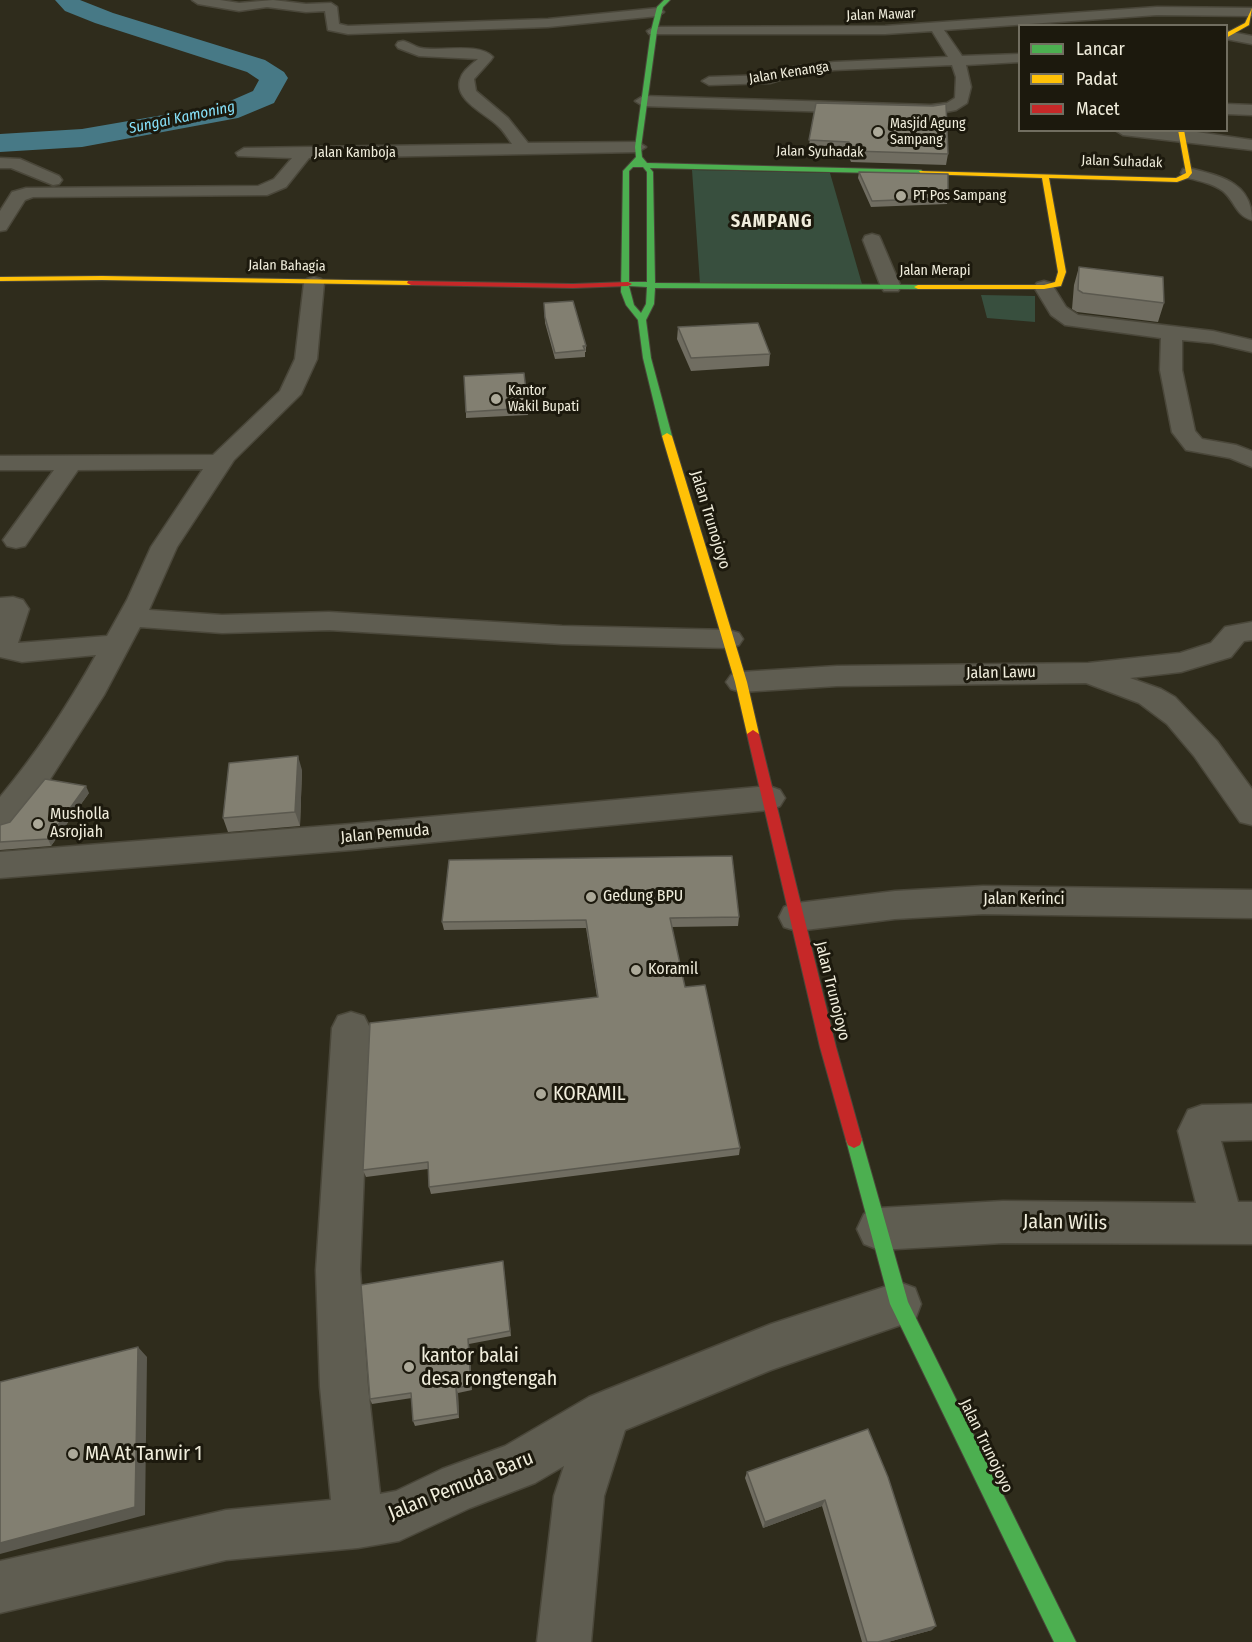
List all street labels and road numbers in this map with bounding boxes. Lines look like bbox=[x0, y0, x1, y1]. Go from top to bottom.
street label: Jalan Mawar bbox=[846, 5, 916, 25]
street label: Jalan Kenanga bbox=[748, 58, 830, 88]
street label: Jalan Syuhadak bbox=[776, 143, 864, 161]
street label: Jalan Kamboja bbox=[314, 145, 396, 161]
street label: Jalan Suhadak bbox=[1081, 152, 1163, 172]
street label: Jalan Bahagia bbox=[248, 257, 326, 275]
street label: Jalan Merapi bbox=[900, 263, 970, 279]
street label: Jalan Trunojoyo bbox=[686, 469, 734, 571]
street label: Jalan Lawu bbox=[966, 663, 1036, 683]
street label: Jalan Pemuda bbox=[340, 821, 430, 847]
street label: Jalan Kerinci bbox=[983, 890, 1065, 910]
street label: Jalan Trunojoyo bbox=[810, 939, 854, 1043]
street label: Jalan Wilis bbox=[1023, 1210, 1107, 1236]
street label: Jalan Trunojoyo bbox=[955, 1396, 1017, 1496]
street label: Jalan Pemuda Baru bbox=[385, 1446, 537, 1526]

